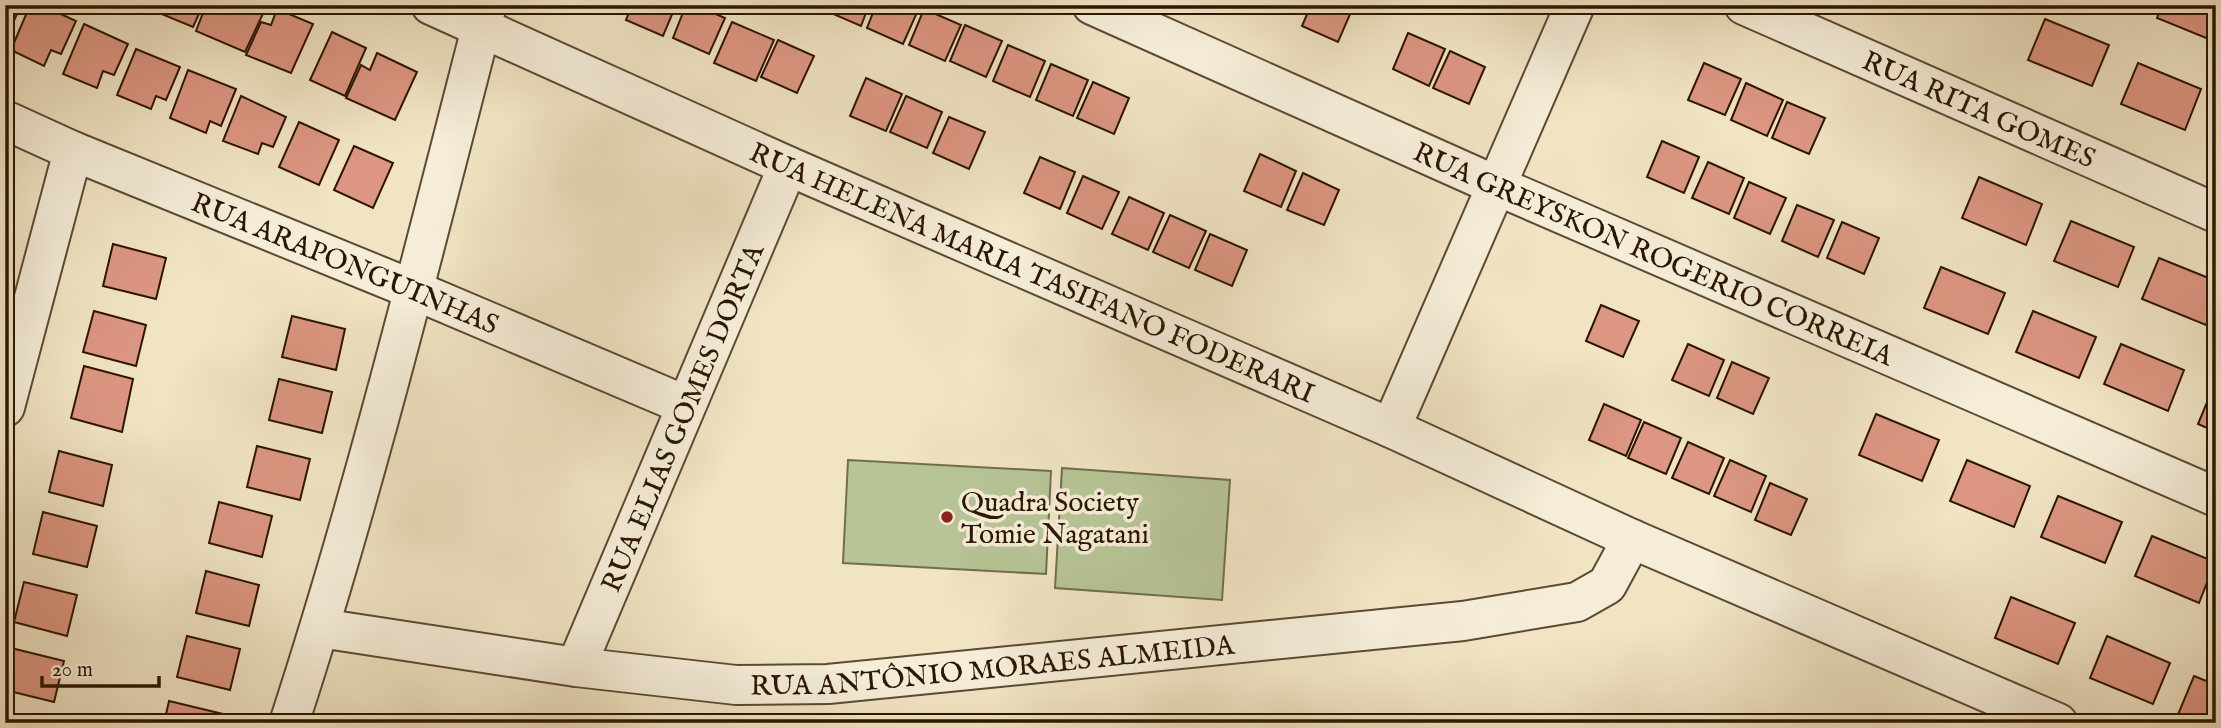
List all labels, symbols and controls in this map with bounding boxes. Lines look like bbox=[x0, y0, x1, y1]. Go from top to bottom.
street label: RUA RITA GOMES bbox=[1856, 44, 2100, 178]
street label: RUA HELENA MARIA TASIFANO FODERARI bbox=[743, 136, 1319, 413]
street label: RUA GREYSKON ROGERIO CORREIA bbox=[1407, 136, 1899, 376]
street label: RUA ARAPONGUINHAS bbox=[186, 186, 503, 344]
street label: RUA ELIAS GOMES DORTA bbox=[595, 238, 773, 598]
place label: Quadra Society Tomie Nagatani bbox=[961, 486, 1149, 553]
marker: Quadra Society Tomie Nagatani bbox=[939, 509, 955, 525]
street label: RUA ANTÔNIO MORAES ALMEIDA bbox=[750, 629, 1237, 705]
scale bar bbox=[42, 644, 159, 688]
text: 20 m bbox=[52, 657, 93, 684]

